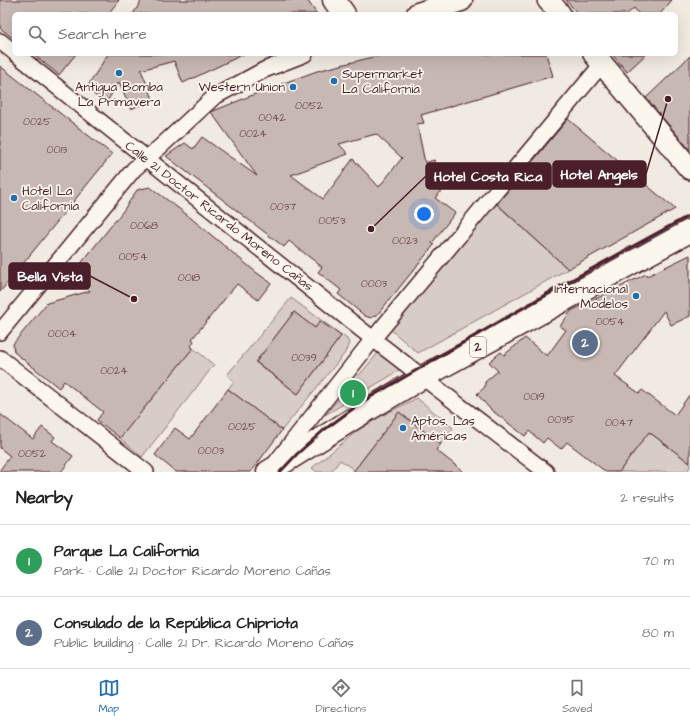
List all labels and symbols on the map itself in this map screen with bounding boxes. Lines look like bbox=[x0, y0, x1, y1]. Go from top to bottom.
place label: Supermarket La California bbox=[342, 65, 423, 98]
marker: Antigua Bomba La Primavera bbox=[114, 68, 124, 78]
marker: Supermarket La California bbox=[329, 76, 339, 86]
place label: Antigua Bomba La Primavera bbox=[75, 78, 163, 111]
place label: Western Union bbox=[198, 78, 286, 96]
marker: Western Union bbox=[288, 82, 298, 92]
house number: 0052 bbox=[295, 98, 324, 113]
house number: 0042 bbox=[258, 110, 287, 125]
house number: 0025 bbox=[23, 114, 51, 129]
house number: 0024 bbox=[239, 126, 267, 141]
street label: Calle 21 Doctor Ricardo Moreno Cañas bbox=[121, 137, 317, 296]
house number: 0013 bbox=[47, 142, 68, 157]
callout: Hotel Angels bbox=[553, 161, 646, 187]
callout: Hotel Costa Rica bbox=[426, 163, 551, 189]
text: Hotel Angels bbox=[560, 165, 638, 186]
text: Hotel Costa Rica bbox=[434, 167, 543, 187]
place label: Hotel La California bbox=[22, 182, 80, 215]
marker: Hotel La California bbox=[9, 193, 19, 203]
house number: 0037 bbox=[270, 199, 296, 214]
your location bbox=[414, 204, 434, 224]
house number: 0053 bbox=[318, 213, 346, 228]
house number: 0068 bbox=[130, 218, 158, 233]
house number: 0023 bbox=[392, 233, 418, 248]
house number: 0054 bbox=[118, 249, 148, 264]
callout: Bella Vista bbox=[9, 263, 90, 289]
text: Bella Vista bbox=[17, 267, 84, 287]
house number: 0018 bbox=[178, 270, 200, 285]
house number: 0003 bbox=[361, 276, 388, 291]
place label: Internacional Modelos bbox=[554, 280, 628, 313]
marker: Internacional Modelos bbox=[631, 291, 641, 301]
house number: 0054 bbox=[595, 314, 625, 329]
house number: 0004 bbox=[48, 326, 77, 341]
pin: 2 bbox=[572, 328, 598, 358]
road number: 2 bbox=[470, 337, 486, 357]
house number: 0039 bbox=[291, 350, 317, 365]
house number: 0024 bbox=[100, 363, 128, 378]
pin: 1 bbox=[340, 378, 366, 408]
house number: 0019 bbox=[523, 389, 545, 404]
place label: Aptos. Las Américas bbox=[411, 412, 475, 445]
house number: 0035 bbox=[547, 412, 575, 427]
house number: 0047 bbox=[605, 415, 633, 430]
house number: 0025 bbox=[228, 419, 256, 434]
marker: Aptos. Las Américas bbox=[398, 423, 408, 433]
house number: 0003 bbox=[198, 443, 225, 458]
house number: 0052 bbox=[18, 446, 47, 461]

